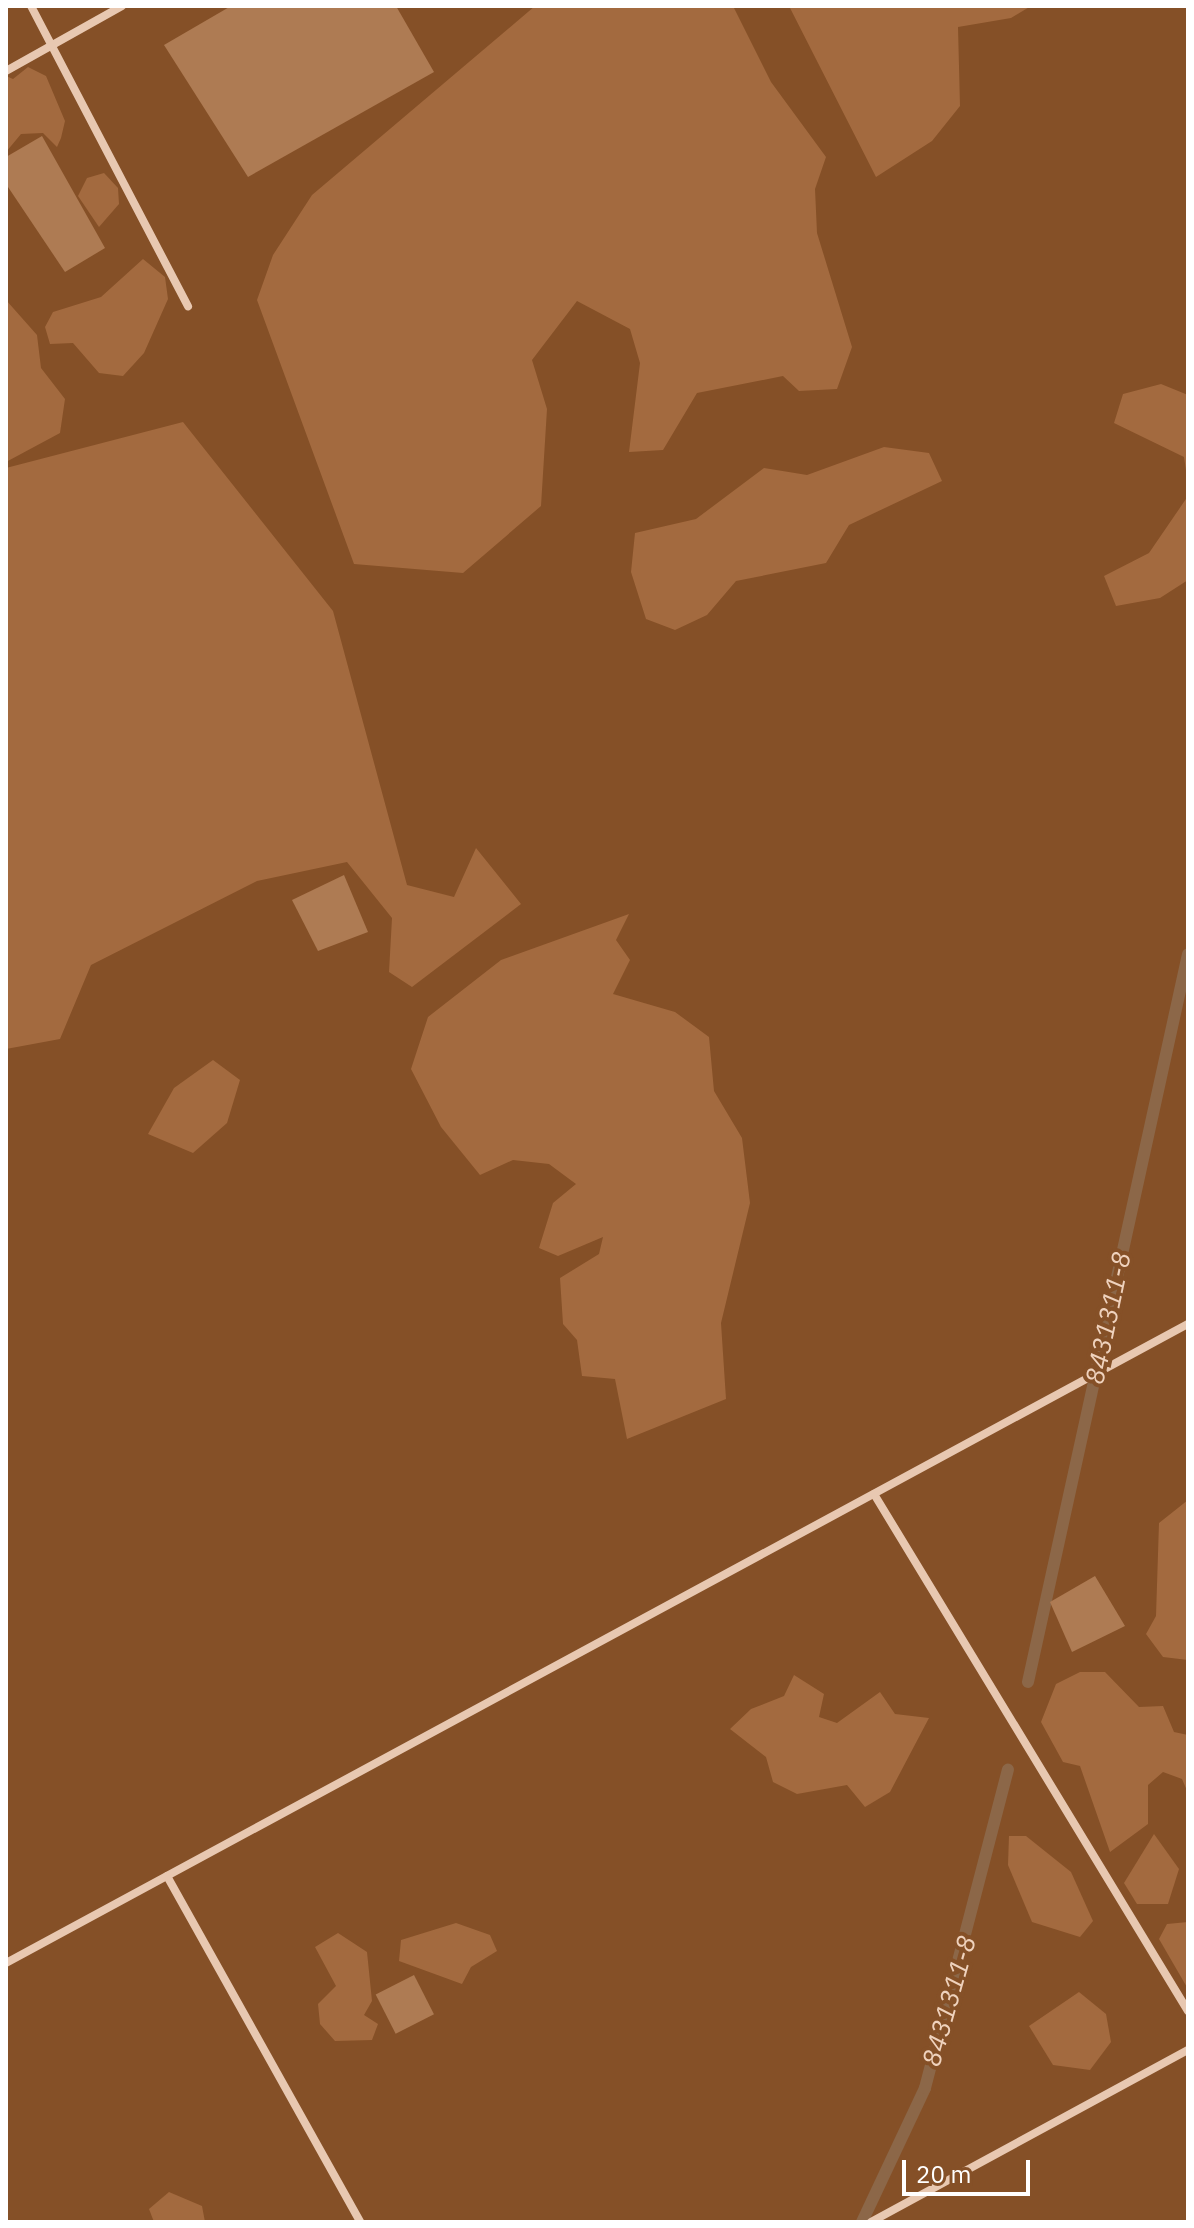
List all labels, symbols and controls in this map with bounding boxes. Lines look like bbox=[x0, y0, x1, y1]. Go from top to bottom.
water label: 8431311-8 bbox=[1079, 1249, 1137, 1387]
water label: 8431311-8 bbox=[915, 1932, 983, 2070]
scale bar bbox=[906, 2144, 1034, 2194]
text: 20 m bbox=[916, 2158, 971, 2190]

